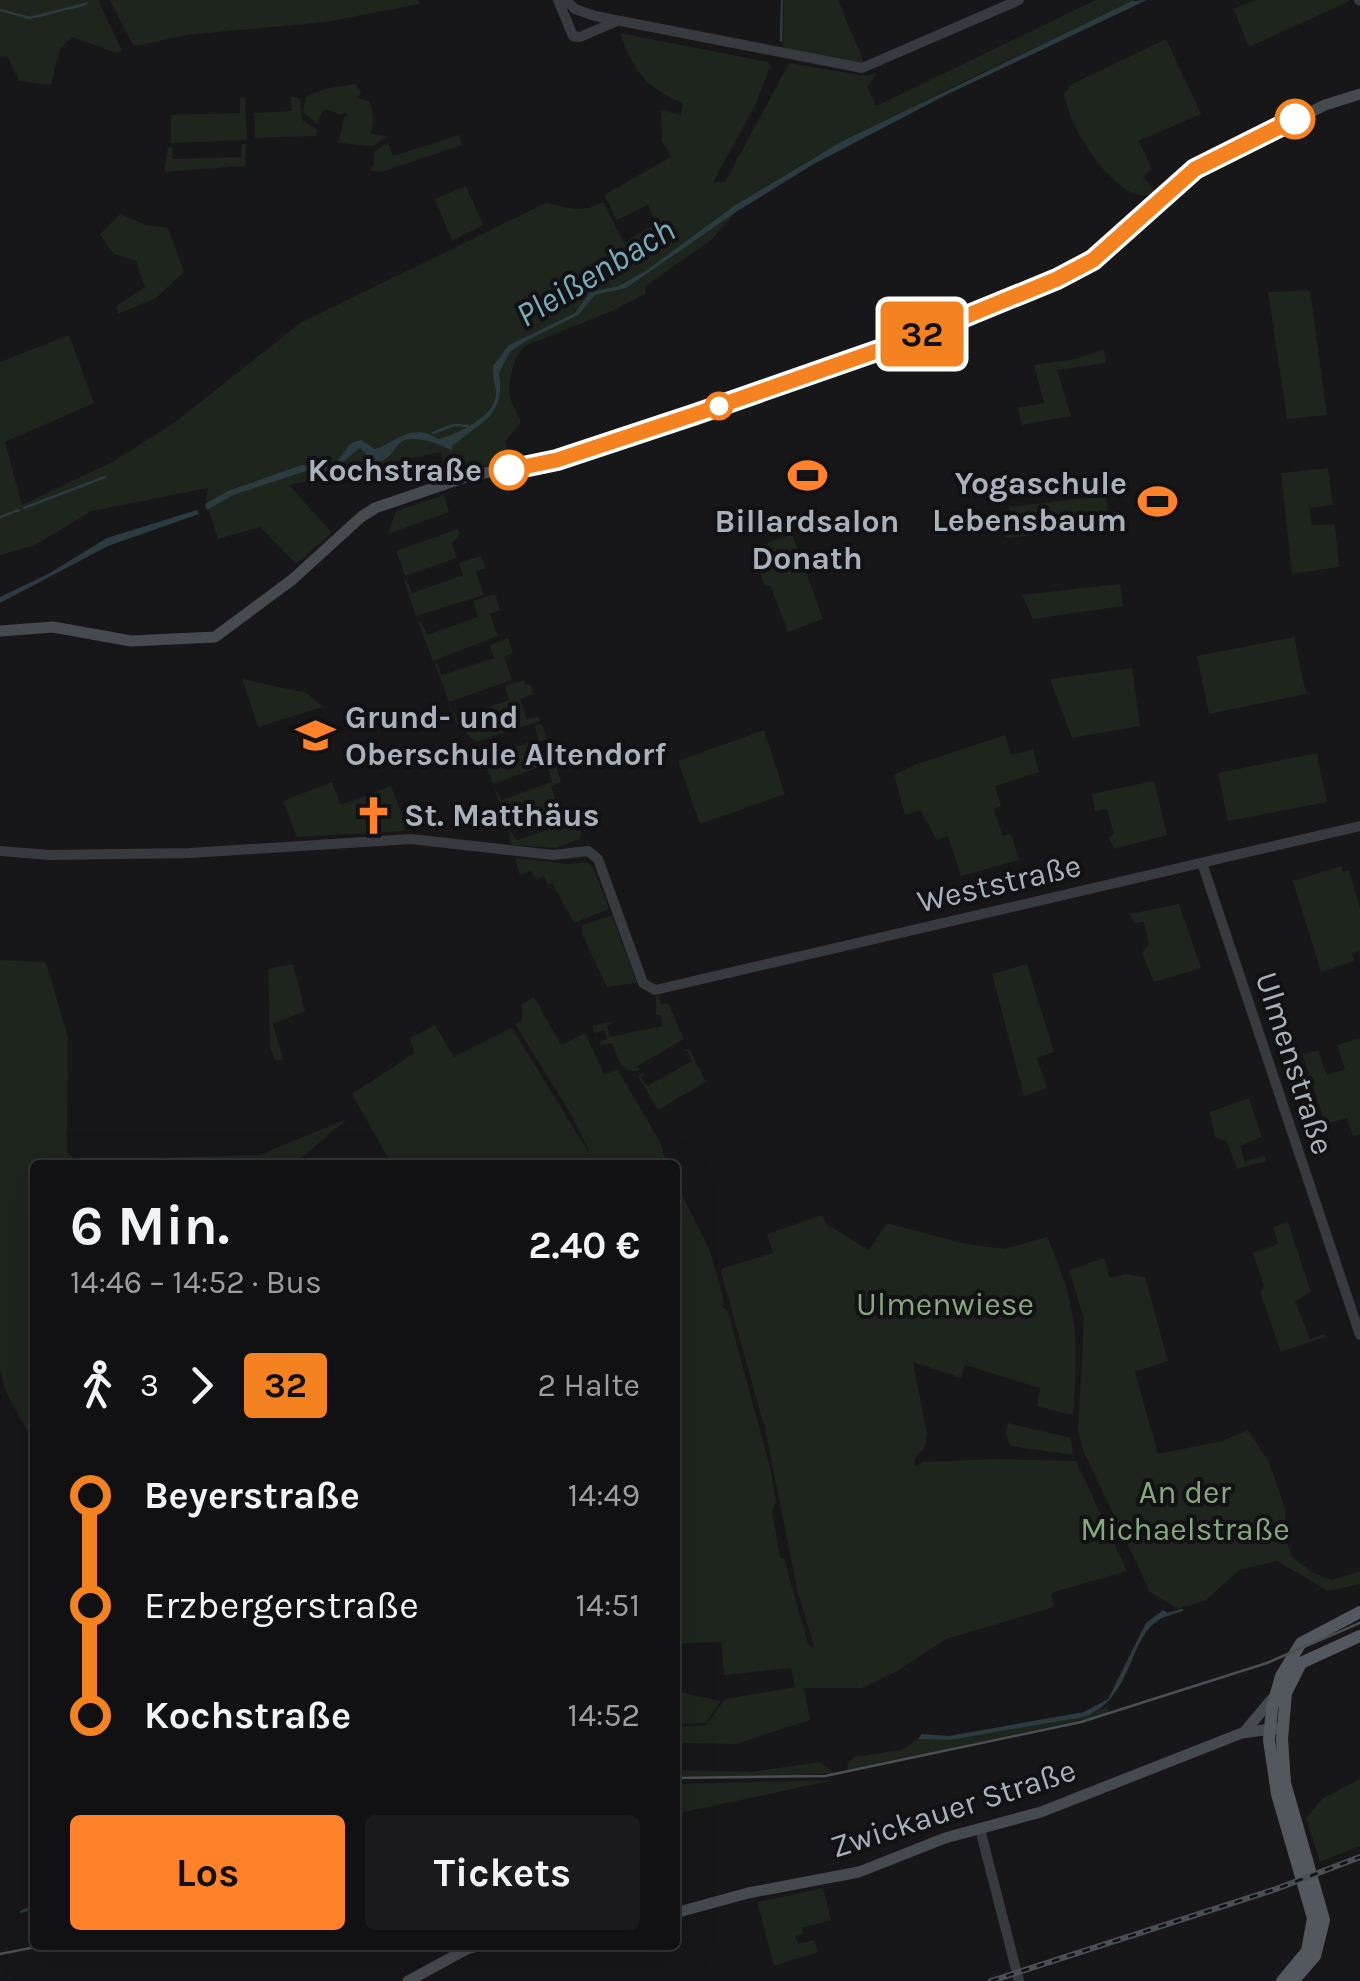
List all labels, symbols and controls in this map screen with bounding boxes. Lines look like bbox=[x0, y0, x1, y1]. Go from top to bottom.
unlabelled marker bbox=[1276, 100, 1314, 138]
water label: Pleißenbach bbox=[508, 209, 682, 336]
line badge: 32 bbox=[877, 302, 967, 366]
text: 32 bbox=[901, 314, 943, 355]
unlabelled marker bbox=[706, 393, 732, 419]
marker: Kochstraße bbox=[490, 451, 528, 489]
place label: Kochstraße bbox=[308, 452, 482, 489]
sports icon: Billardsalon Donath bbox=[786, 455, 828, 497]
place label: Yogaschule Lebensbaum bbox=[932, 465, 1127, 539]
sports icon: Yogaschule Lebensbaum bbox=[1136, 480, 1178, 522]
place label: Billardsalon Donath bbox=[714, 503, 900, 577]
place label: Grund- und Oberschule Altendorf bbox=[345, 699, 666, 773]
school or university icon: Grund- und Oberschule Altendorf bbox=[294, 714, 336, 756]
church icon: St. Matthäus bbox=[353, 794, 395, 836]
place label: St. Matthäus bbox=[404, 797, 600, 834]
street label: Weststraße bbox=[914, 847, 1085, 920]
street label: Ulmenstraße bbox=[1248, 967, 1341, 1159]
text: 6 Min. bbox=[70, 1194, 230, 1258]
text: 2.40 € bbox=[529, 1223, 640, 1268]
text: 14:46 – 14:52 · Bus bbox=[70, 1264, 322, 1301]
park label: Ulmenwiese bbox=[856, 1286, 1034, 1323]
icon: walk bbox=[70, 1358, 125, 1413]
icon: forward bbox=[174, 1358, 229, 1413]
text: 32 bbox=[264, 1365, 307, 1406]
text: 3 bbox=[140, 1367, 159, 1404]
text: 2 Halte bbox=[537, 1367, 640, 1404]
text: Beyerstraße bbox=[144, 1473, 360, 1518]
park label: An der Michaelstraße bbox=[1080, 1474, 1290, 1548]
text: 14:49 bbox=[568, 1477, 640, 1514]
text: Erzbergerstraße bbox=[144, 1583, 419, 1628]
text: 14:51 bbox=[576, 1587, 640, 1624]
text: Kochstraße bbox=[144, 1693, 351, 1738]
text: 14:52 bbox=[568, 1697, 640, 1734]
street label: Zwickauer Straße bbox=[826, 1751, 1080, 1866]
button: Los bbox=[70, 1815, 345, 1930]
button: Tickets bbox=[365, 1815, 640, 1930]

